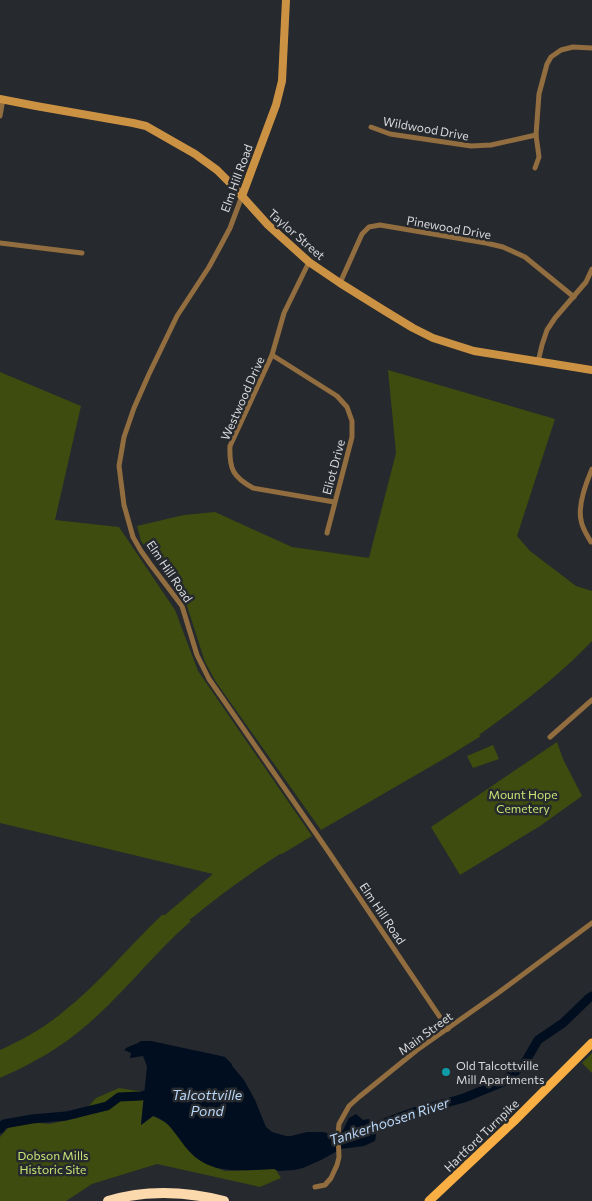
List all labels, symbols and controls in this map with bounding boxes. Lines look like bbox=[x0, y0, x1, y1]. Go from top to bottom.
street label: Wildwood Drive bbox=[382, 114, 470, 142]
street label: Elm Hill Road bbox=[217, 142, 255, 214]
street label: Taylor Street bbox=[266, 206, 328, 262]
street label: Pinewood Drive bbox=[406, 213, 492, 241]
street label: Westwood Drive bbox=[217, 354, 267, 442]
street label: Eliot Drive bbox=[319, 438, 347, 496]
street label: Elm Hill Road bbox=[144, 537, 196, 605]
park label: Mount Hope Cemetery bbox=[488, 787, 558, 815]
street label: Elm Hill Road bbox=[357, 879, 409, 947]
street label: Main Street bbox=[395, 1009, 455, 1057]
place label: Old Talcottville Mill Apartments bbox=[456, 1058, 544, 1086]
marker: Old Talcottville Mill Apartments bbox=[440, 1066, 452, 1078]
water label: Talcottville Pond bbox=[172, 1086, 243, 1119]
water label: Tankerhoosen River bbox=[327, 1093, 452, 1148]
street label: Hartford Turnpike bbox=[441, 1096, 521, 1174]
park label: Dobson Mills Historic Site bbox=[18, 1148, 88, 1176]

